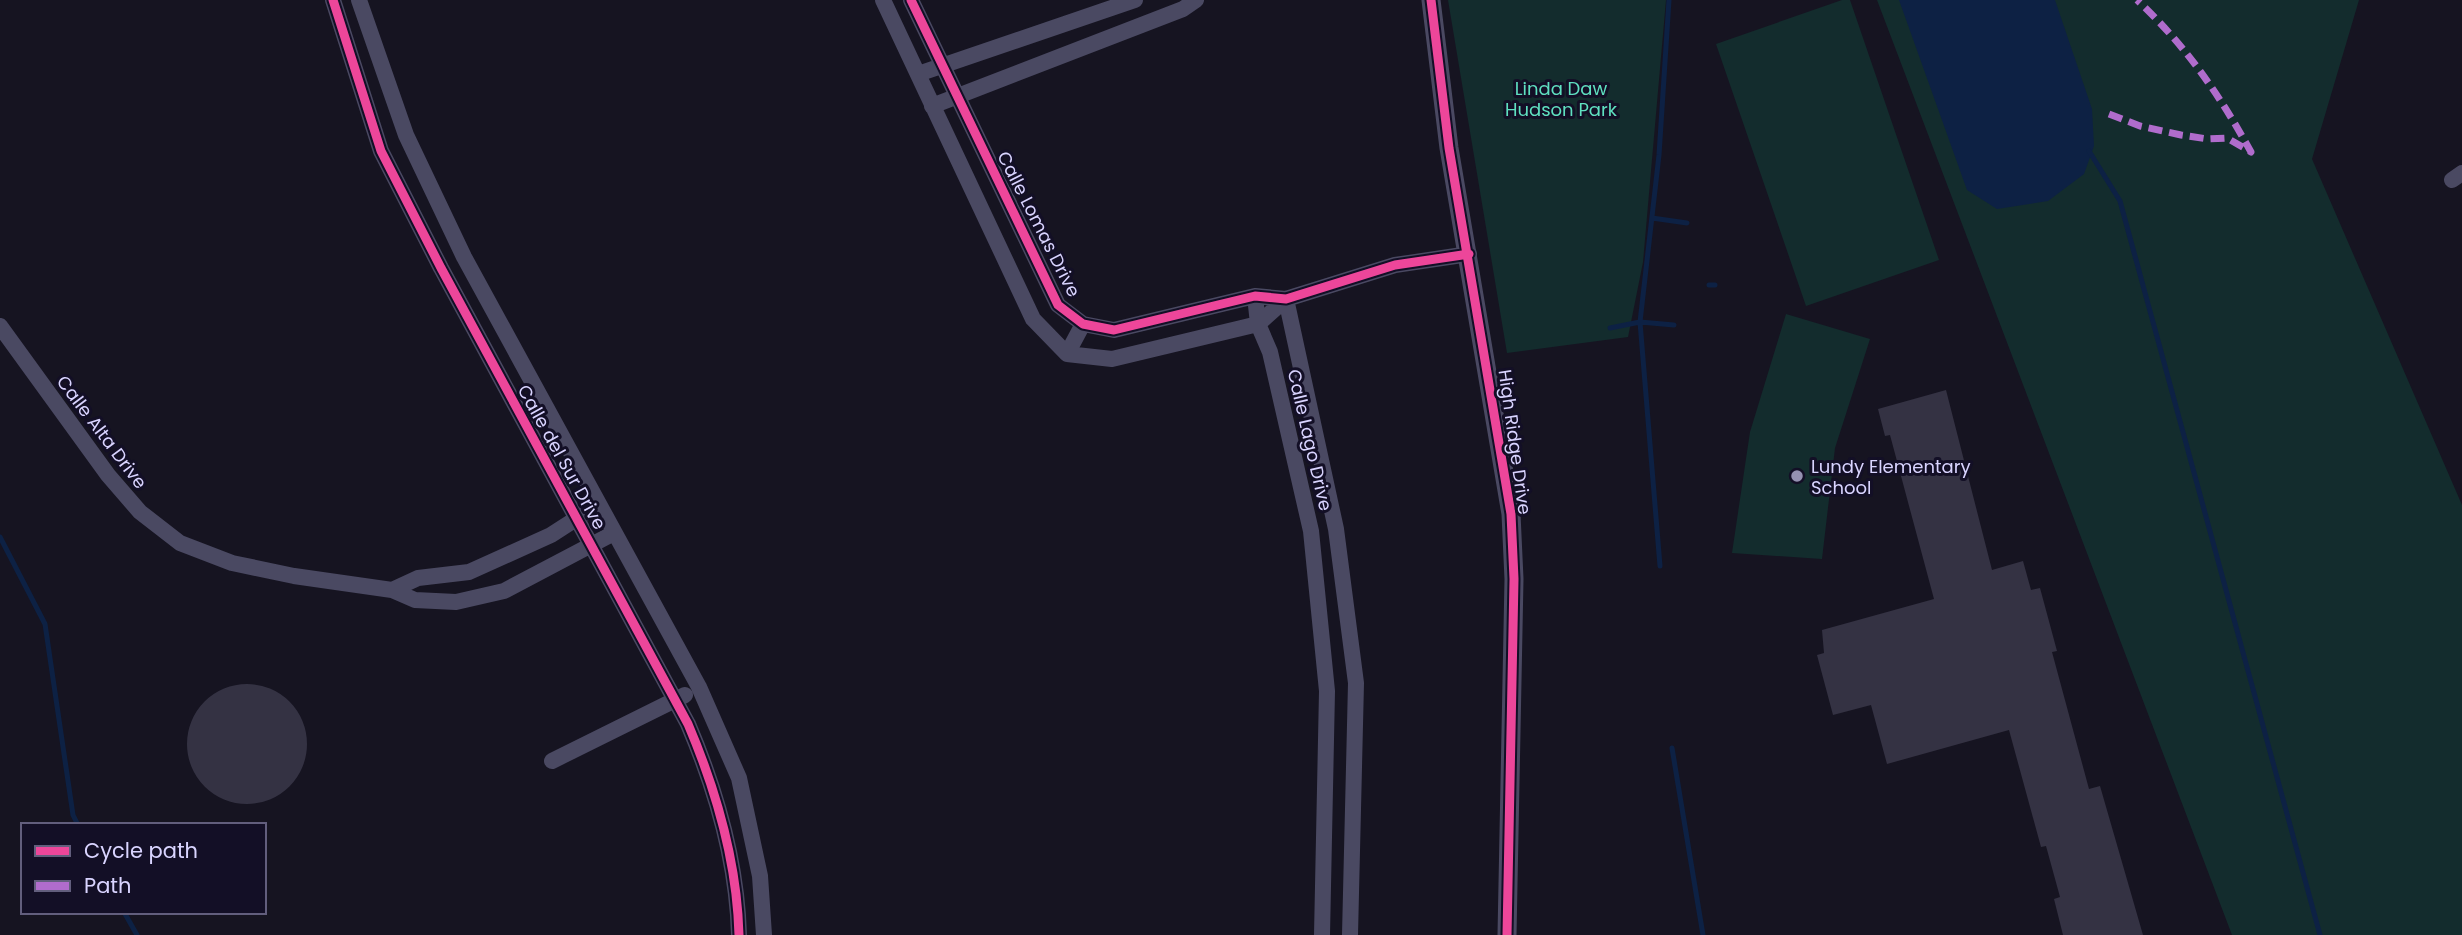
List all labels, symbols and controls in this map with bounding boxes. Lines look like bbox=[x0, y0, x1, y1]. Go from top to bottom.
park label: Linda Daw Hudson Park bbox=[1505, 76, 1618, 122]
street label: Calle Lomas Drive bbox=[991, 147, 1087, 301]
street label: Calle Lago Drive bbox=[1282, 367, 1338, 513]
street label: High Ridge Drive bbox=[1492, 368, 1538, 516]
street label: Calle Alta Drive bbox=[51, 370, 153, 494]
street label: Calle del Sur Drive bbox=[512, 380, 612, 534]
place label: Lundy Elementary School bbox=[1811, 454, 1971, 500]
marker: Lundy Elementary School bbox=[1789, 468, 1805, 484]
legend bbox=[21, 823, 266, 914]
text: Cycle path bbox=[84, 836, 198, 865]
text: Path bbox=[84, 871, 131, 900]

